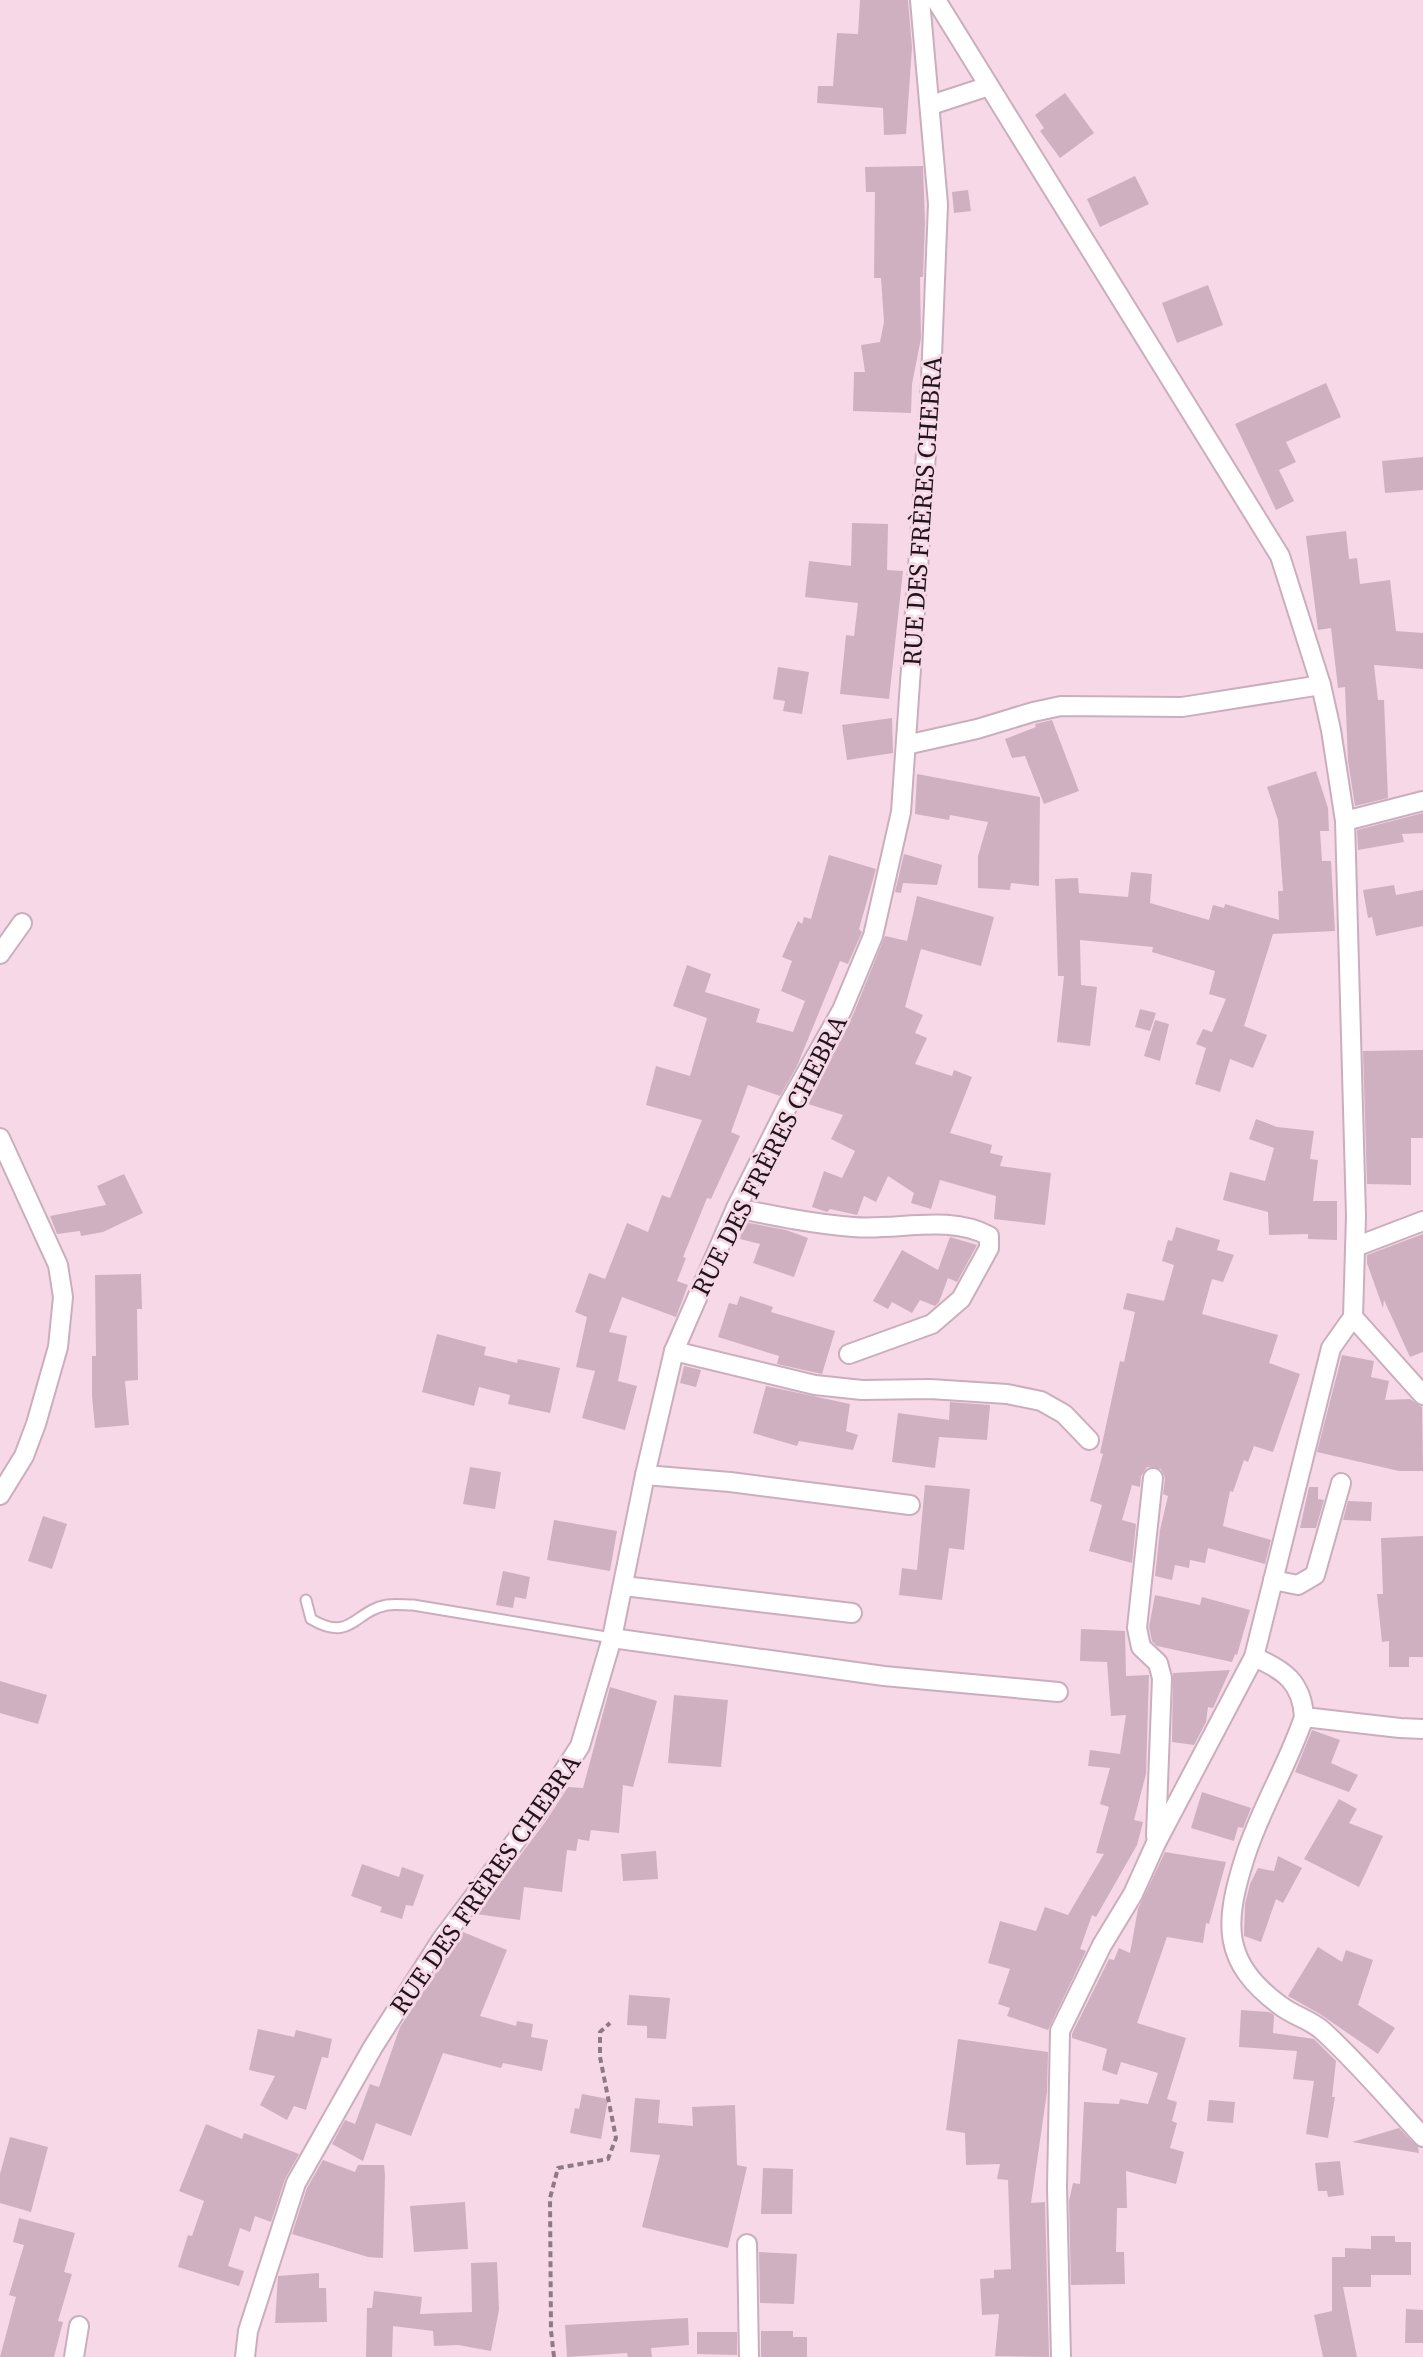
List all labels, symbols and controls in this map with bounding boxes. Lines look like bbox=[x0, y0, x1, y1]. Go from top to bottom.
street label: RUE DES FRÈRES CHEBRA bbox=[893, 355, 951, 667]
street label: RUE DES FRÈRES CHEBRA bbox=[682, 1008, 856, 1302]
street label: RUE DES FRÈRES CHEBRA bbox=[381, 1746, 589, 2022]

